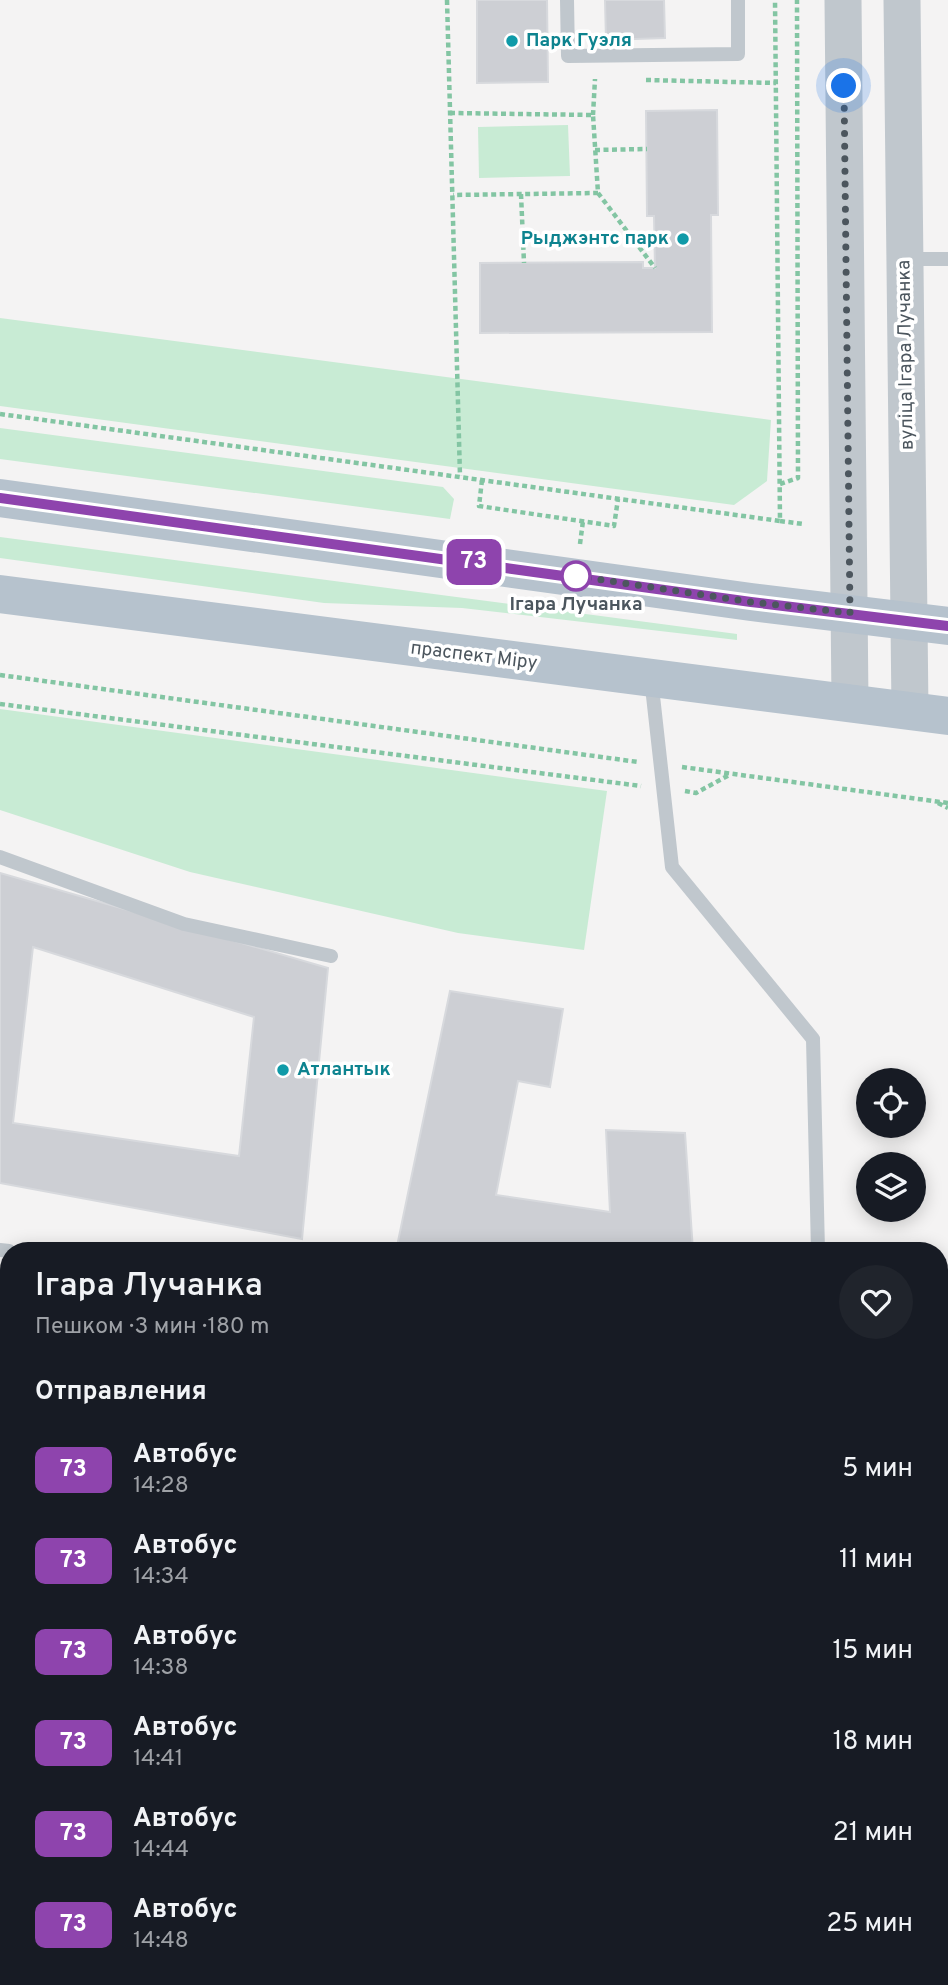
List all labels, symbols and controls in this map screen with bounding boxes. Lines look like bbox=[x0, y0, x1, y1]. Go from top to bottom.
place label: Парк Гуэля bbox=[526, 29, 632, 53]
marker: Парк Гуэля bbox=[504, 33, 520, 49]
your location bbox=[826, 68, 861, 103]
place label: Рыджэнтс парк bbox=[521, 227, 669, 251]
marker: Рыджэнтс парк bbox=[675, 231, 691, 247]
street label: вуліца Ігара Лучанка bbox=[892, 260, 920, 450]
line badge: 73 bbox=[442, 539, 505, 585]
text: 73 bbox=[461, 547, 487, 577]
marker: Ігара Лучанка bbox=[561, 561, 591, 591]
place label: Ігара Лучанка bbox=[509, 593, 643, 617]
street label: праспект Міру bbox=[409, 636, 539, 676]
place label: Атлантык bbox=[297, 1058, 391, 1082]
marker: Атлантык bbox=[275, 1062, 291, 1078]
map controls bbox=[856, 1068, 926, 1222]
button: locate bbox=[856, 1068, 926, 1138]
button: layers bbox=[856, 1152, 926, 1222]
button: heart bbox=[839, 1265, 913, 1339]
text: Ігара Лучанка bbox=[35, 1266, 263, 1308]
text: Пешком · 3 мин · 180 m bbox=[35, 1313, 269, 1342]
text: Отправления bbox=[35, 1376, 207, 1409]
text: Автобус bbox=[133, 1439, 238, 1472]
text: 5 мин bbox=[842, 1453, 913, 1486]
text: 73 bbox=[60, 1455, 87, 1485]
text: 14:28 bbox=[133, 1472, 189, 1501]
text: Автобус bbox=[133, 1530, 238, 1563]
text: 11 мин bbox=[839, 1544, 913, 1577]
text: 73 bbox=[60, 1546, 87, 1576]
text: 14:34 bbox=[133, 1563, 189, 1592]
text: Автобус bbox=[133, 1621, 238, 1654]
text: 15 мин bbox=[833, 1635, 913, 1668]
text: 73 bbox=[60, 1637, 87, 1667]
text: 14:38 bbox=[133, 1654, 188, 1683]
text: Автобус bbox=[133, 1712, 238, 1745]
text: 18 мин bbox=[833, 1726, 913, 1759]
text: 73 bbox=[60, 1728, 87, 1758]
text: 14:41 bbox=[133, 1745, 183, 1774]
text: Автобус bbox=[133, 1803, 238, 1836]
text: 21 мин bbox=[833, 1817, 913, 1850]
text: 73 bbox=[60, 1819, 87, 1849]
text: 14:44 bbox=[133, 1836, 189, 1865]
text: Автобус bbox=[133, 1894, 238, 1927]
text: 25 мин bbox=[826, 1908, 913, 1941]
text: 73 bbox=[60, 1910, 87, 1940]
text: 14:48 bbox=[133, 1927, 189, 1956]

